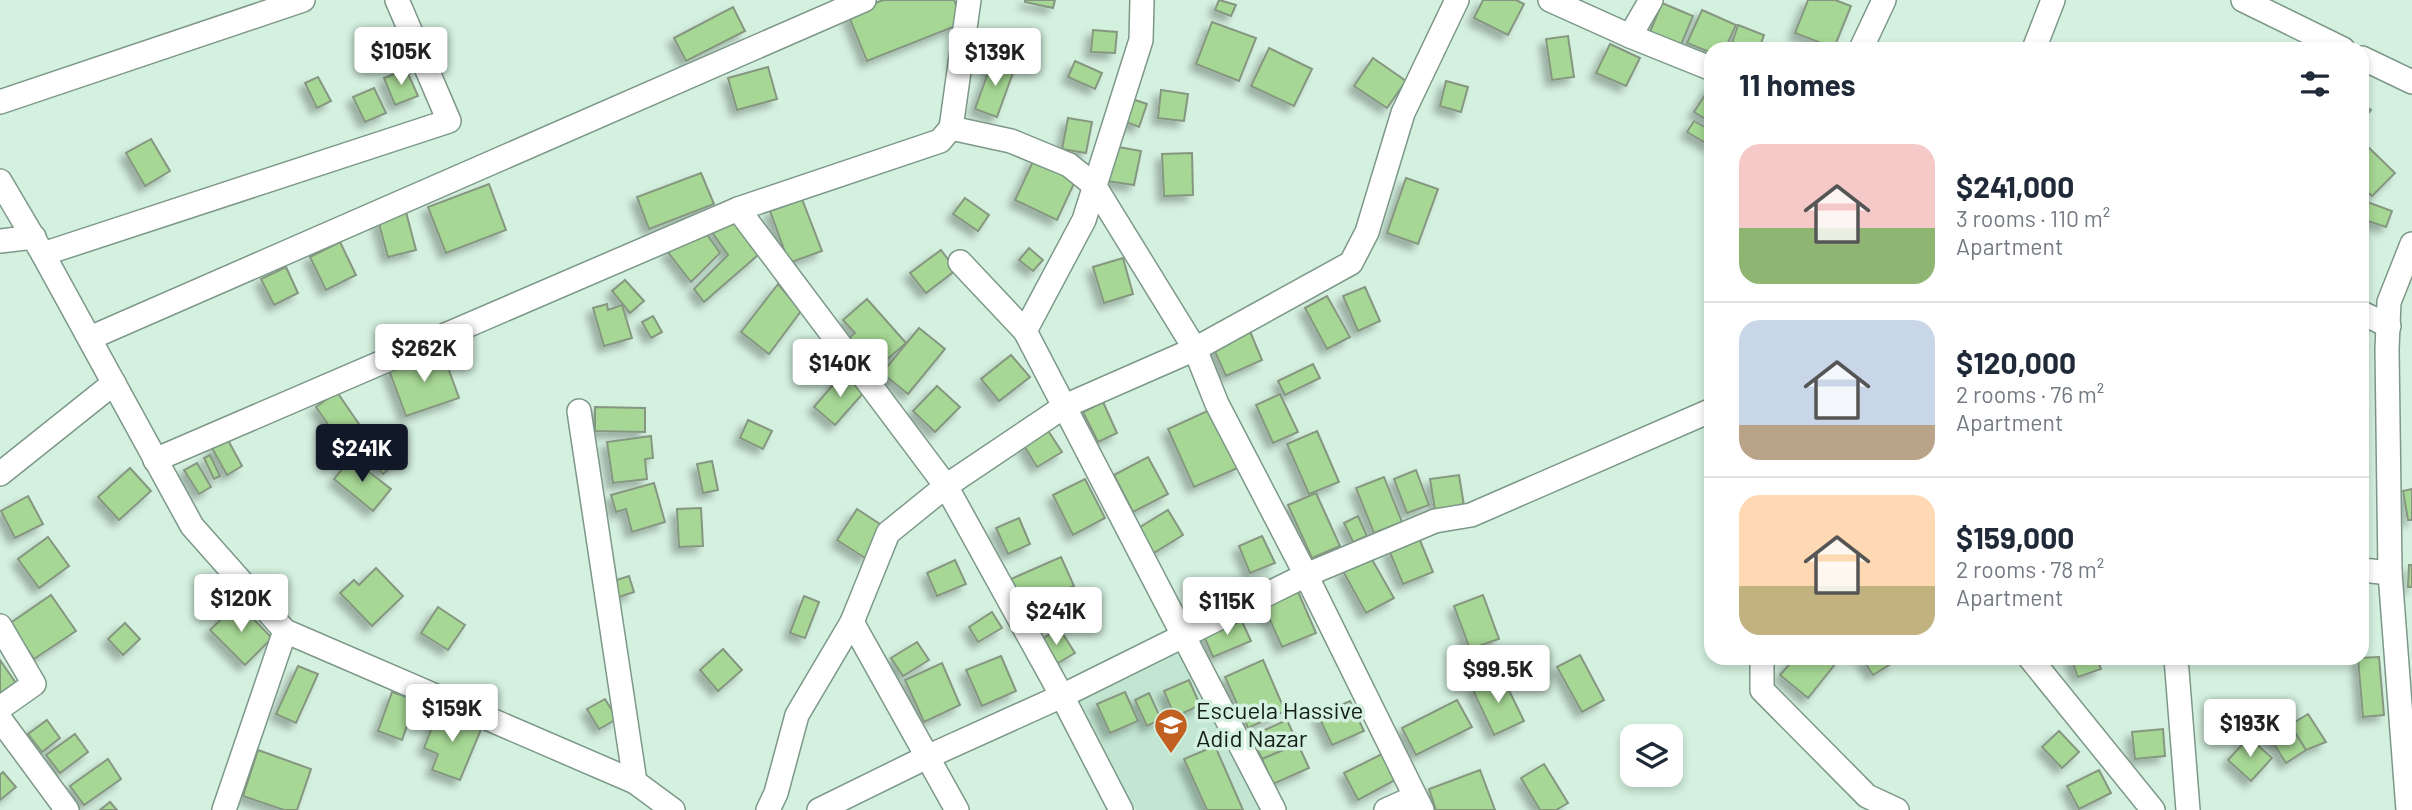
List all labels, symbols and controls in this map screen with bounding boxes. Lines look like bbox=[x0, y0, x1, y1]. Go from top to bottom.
pin: $105K bbox=[352, 28, 450, 87]
pin: $139K bbox=[946, 28, 1044, 88]
text: $105K bbox=[370, 36, 432, 64]
text: $139K bbox=[965, 37, 1025, 65]
icon: filters bbox=[2296, 65, 2334, 103]
text: 11 homes bbox=[1739, 66, 1856, 102]
text: $241,000 bbox=[1956, 168, 2074, 204]
icon: home bbox=[1795, 172, 1879, 256]
text: 3 rooms · 110 m² bbox=[1956, 204, 2110, 232]
text: Apartment bbox=[1956, 232, 2063, 260]
pin: $262K bbox=[375, 324, 473, 384]
text: $262K bbox=[391, 333, 457, 361]
pin: $140K bbox=[791, 340, 889, 399]
text: $120,000 bbox=[1956, 344, 2076, 380]
text: $140K bbox=[809, 348, 871, 376]
icon: home bbox=[1795, 348, 1879, 432]
text: 2 rooms · 76 m² bbox=[1956, 380, 2104, 408]
text: Apartment bbox=[1956, 408, 2063, 436]
pin: $241K bbox=[313, 424, 411, 484]
text: $241K bbox=[332, 433, 392, 461]
text: $159,000 bbox=[1956, 519, 2074, 555]
icon: home bbox=[1795, 523, 1879, 607]
text: 2 rooms · 78 m² bbox=[1956, 555, 2104, 583]
pin: $120K bbox=[192, 574, 290, 634]
pin: $115K bbox=[1178, 578, 1276, 637]
text: $120K bbox=[210, 583, 272, 611]
text: Apartment bbox=[1956, 583, 2063, 611]
text: $115K bbox=[1199, 586, 1255, 614]
pin: $241K bbox=[1007, 588, 1105, 647]
text: $241K bbox=[1026, 596, 1086, 624]
pin: $99.5K bbox=[1441, 646, 1555, 705]
text: $99.5K bbox=[1463, 654, 1533, 682]
pin: $159K bbox=[403, 684, 501, 744]
text: $159K bbox=[422, 693, 482, 721]
place label: Escuela Hassive Adid Nazar bbox=[1196, 695, 1363, 752]
pin: $193K bbox=[2201, 700, 2299, 759]
school or university icon: Escuela Hassive Adid Nazar bbox=[1152, 706, 1190, 755]
text: $193K bbox=[2220, 708, 2280, 736]
map controls bbox=[1620, 724, 1683, 787]
button: layers bbox=[1620, 724, 1683, 787]

